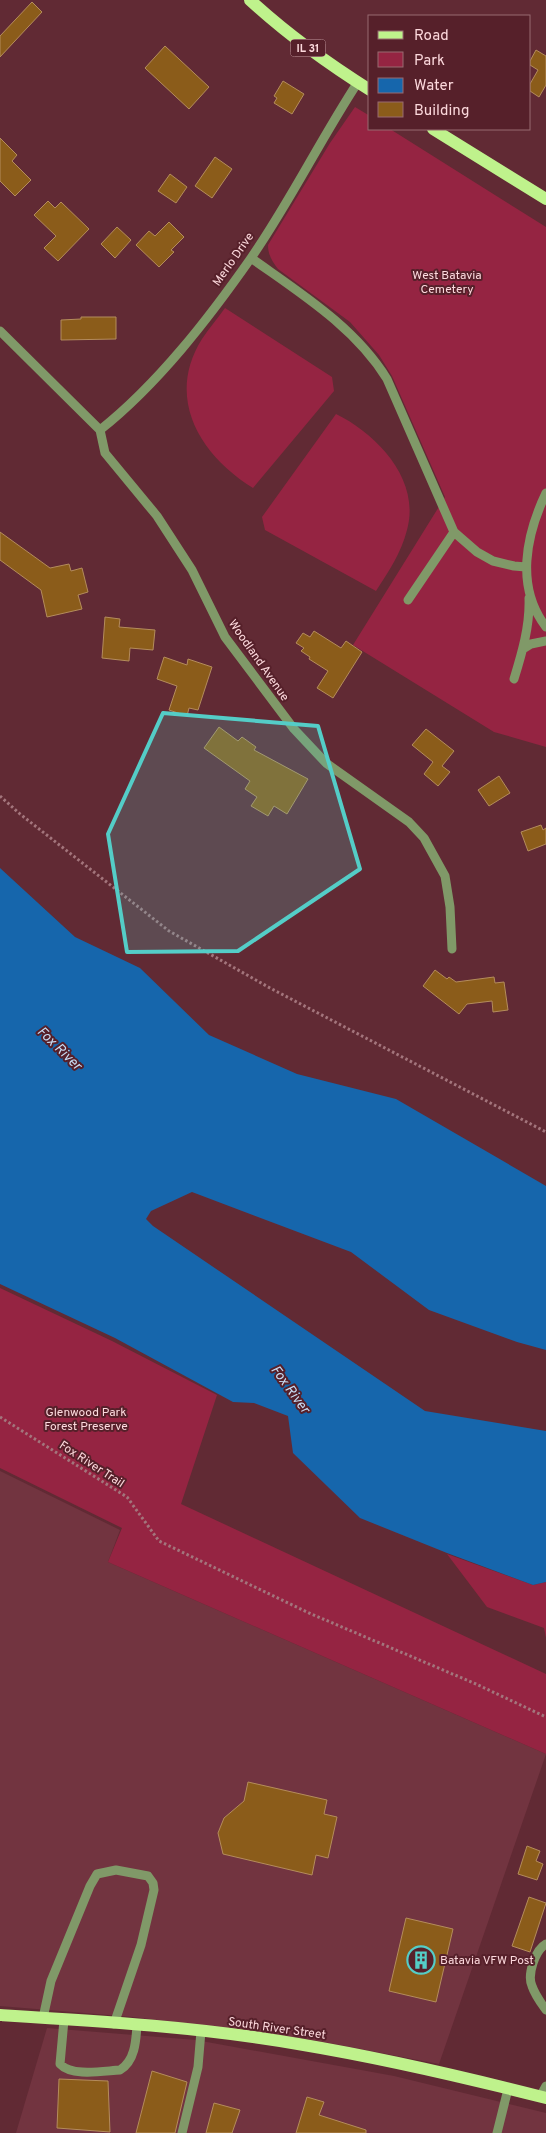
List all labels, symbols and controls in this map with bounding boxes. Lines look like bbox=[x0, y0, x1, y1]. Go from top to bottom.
legend bbox=[368, 15, 531, 130]
text: Road bbox=[414, 27, 449, 46]
road number: IL 31 bbox=[290, 40, 326, 56]
text: Park bbox=[414, 52, 445, 71]
text: Water bbox=[414, 77, 454, 96]
text: Building bbox=[414, 102, 469, 121]
street label: Merlo Drive bbox=[209, 230, 258, 290]
park label: West Batavia Cemetery bbox=[412, 268, 482, 298]
street label: Woodland Avenue bbox=[224, 617, 292, 705]
water label: Fox River bbox=[33, 1024, 86, 1076]
water label: Fox River bbox=[267, 1362, 314, 1419]
park label: Glenwood Park Forest Preserve bbox=[44, 1405, 128, 1435]
street label: Fox River Trail bbox=[56, 1438, 127, 1492]
building icon: Batavia VFW Post bbox=[406, 1945, 436, 1975]
place label: Batavia VFW Post bbox=[440, 1953, 534, 1969]
street label: South River Street bbox=[227, 2014, 327, 2044]

